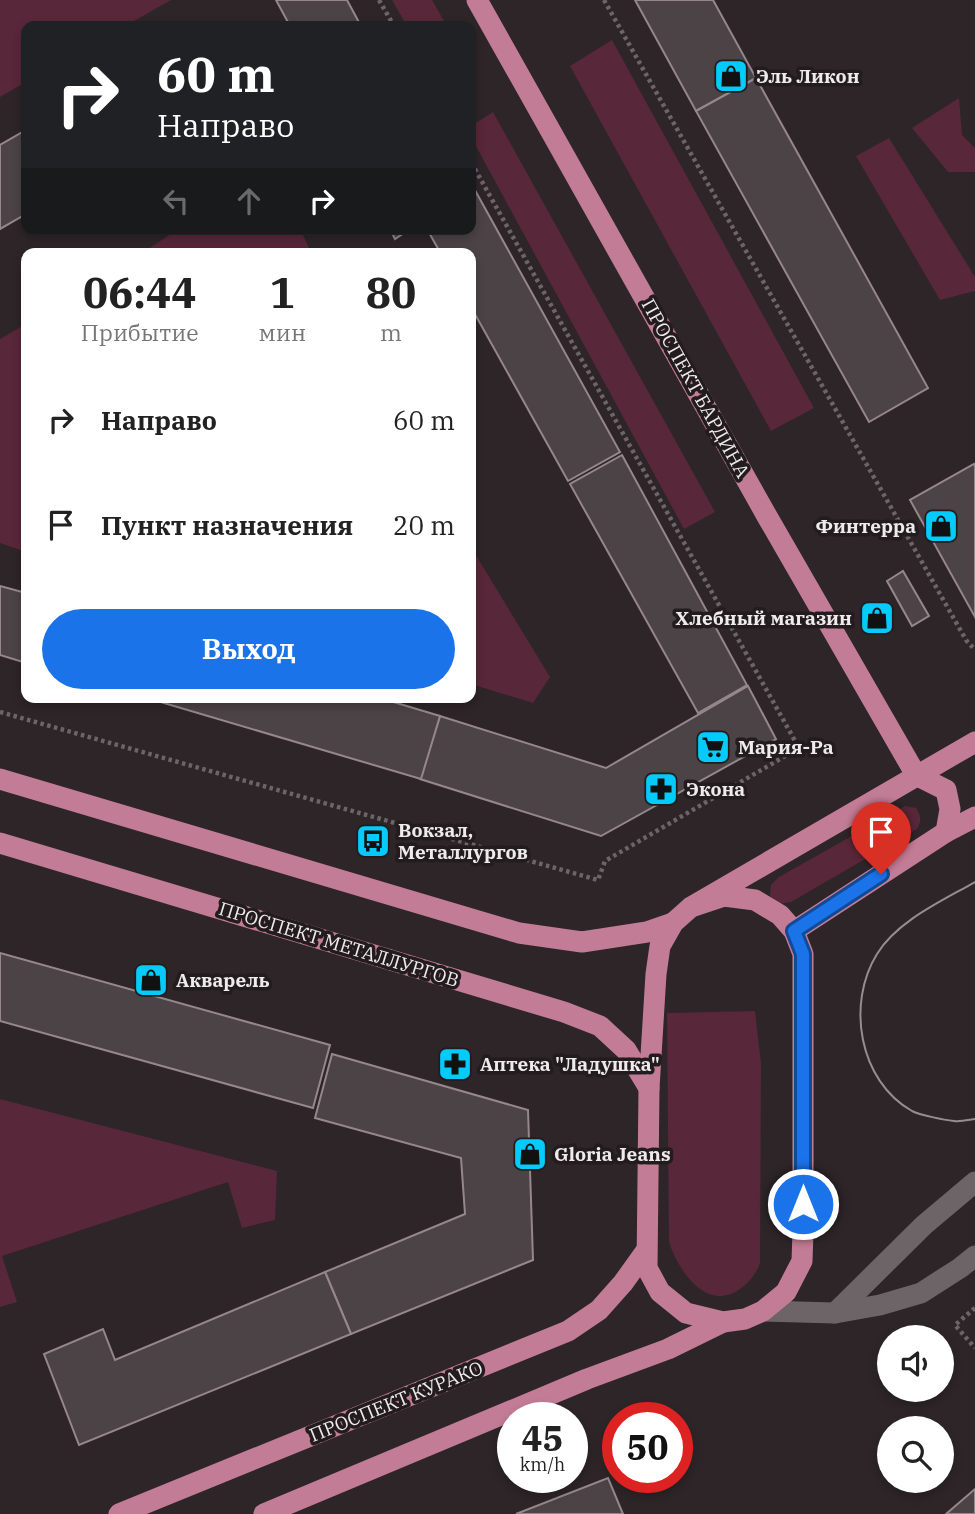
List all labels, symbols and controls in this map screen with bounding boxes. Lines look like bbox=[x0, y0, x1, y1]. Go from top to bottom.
text: 60 m bbox=[157, 42, 275, 105]
icon: right bbox=[42, 49, 133, 140]
shop icon: Эль Ликон bbox=[712, 57, 750, 95]
place label: Эль Ликон bbox=[756, 64, 860, 88]
text: Направо bbox=[157, 104, 294, 146]
icon: left bbox=[157, 182, 195, 220]
icon: ahead bbox=[230, 182, 268, 220]
icon: right bbox=[303, 182, 341, 220]
text: 06:44 bbox=[83, 265, 196, 320]
text: 1 bbox=[270, 265, 295, 320]
text: 80 bbox=[366, 265, 416, 320]
street label: ПРОСПЕКТ БАРДИНА bbox=[637, 294, 755, 482]
text: Прибытие bbox=[81, 317, 199, 347]
text: мин bbox=[258, 317, 306, 347]
text: m bbox=[380, 317, 402, 347]
icon: right bbox=[42, 401, 80, 439]
text: Направо bbox=[101, 403, 217, 437]
text: 60 m bbox=[393, 403, 455, 437]
icon: arrive bbox=[42, 506, 80, 544]
shop icon: Финтерра bbox=[922, 507, 960, 545]
text: Пункт назначения bbox=[101, 508, 353, 542]
text: 20 m bbox=[393, 508, 455, 542]
place label: Финтерра bbox=[815, 514, 916, 538]
shop icon: Хлебный магазин bbox=[858, 599, 896, 637]
place label: Хлебный магазин bbox=[675, 606, 852, 630]
button: Выход bbox=[42, 609, 455, 689]
supermarket icon: Мария-Ра bbox=[694, 728, 732, 766]
place label: Мария-Ра bbox=[738, 735, 834, 759]
pharmacy icon: Экона bbox=[642, 770, 680, 808]
place label: Экона bbox=[686, 777, 745, 801]
pin bbox=[851, 802, 911, 874]
icon: arrive bbox=[862, 813, 900, 851]
place label: Вокзал, Металлургов bbox=[398, 818, 528, 864]
bus stop icon: Вокзал, Металлургов bbox=[354, 822, 392, 860]
street label: ПРОСПЕКТ МЕТАЛЛУРГОВ bbox=[216, 896, 462, 992]
shop icon: Акварель bbox=[132, 961, 170, 999]
place label: Акварель bbox=[176, 968, 270, 992]
pharmacy icon: Аптека "Ладушка" bbox=[436, 1045, 474, 1083]
place label: Аптека "Ладушка" bbox=[480, 1052, 660, 1076]
shop icon: Gloria Jeans bbox=[511, 1135, 549, 1173]
place label: Gloria Jeans bbox=[554, 1142, 671, 1166]
position arrow bbox=[766, 1167, 840, 1241]
map controls bbox=[877, 1325, 954, 1493]
button: sound bbox=[877, 1325, 954, 1402]
street label: ПРОСПЕКТ КУРАКО bbox=[306, 1355, 486, 1447]
speed limit sign: 50 bbox=[602, 1402, 693, 1493]
text: 45 bbox=[521, 1415, 564, 1461]
button: search bbox=[877, 1416, 954, 1493]
text: km/h bbox=[520, 1453, 565, 1476]

